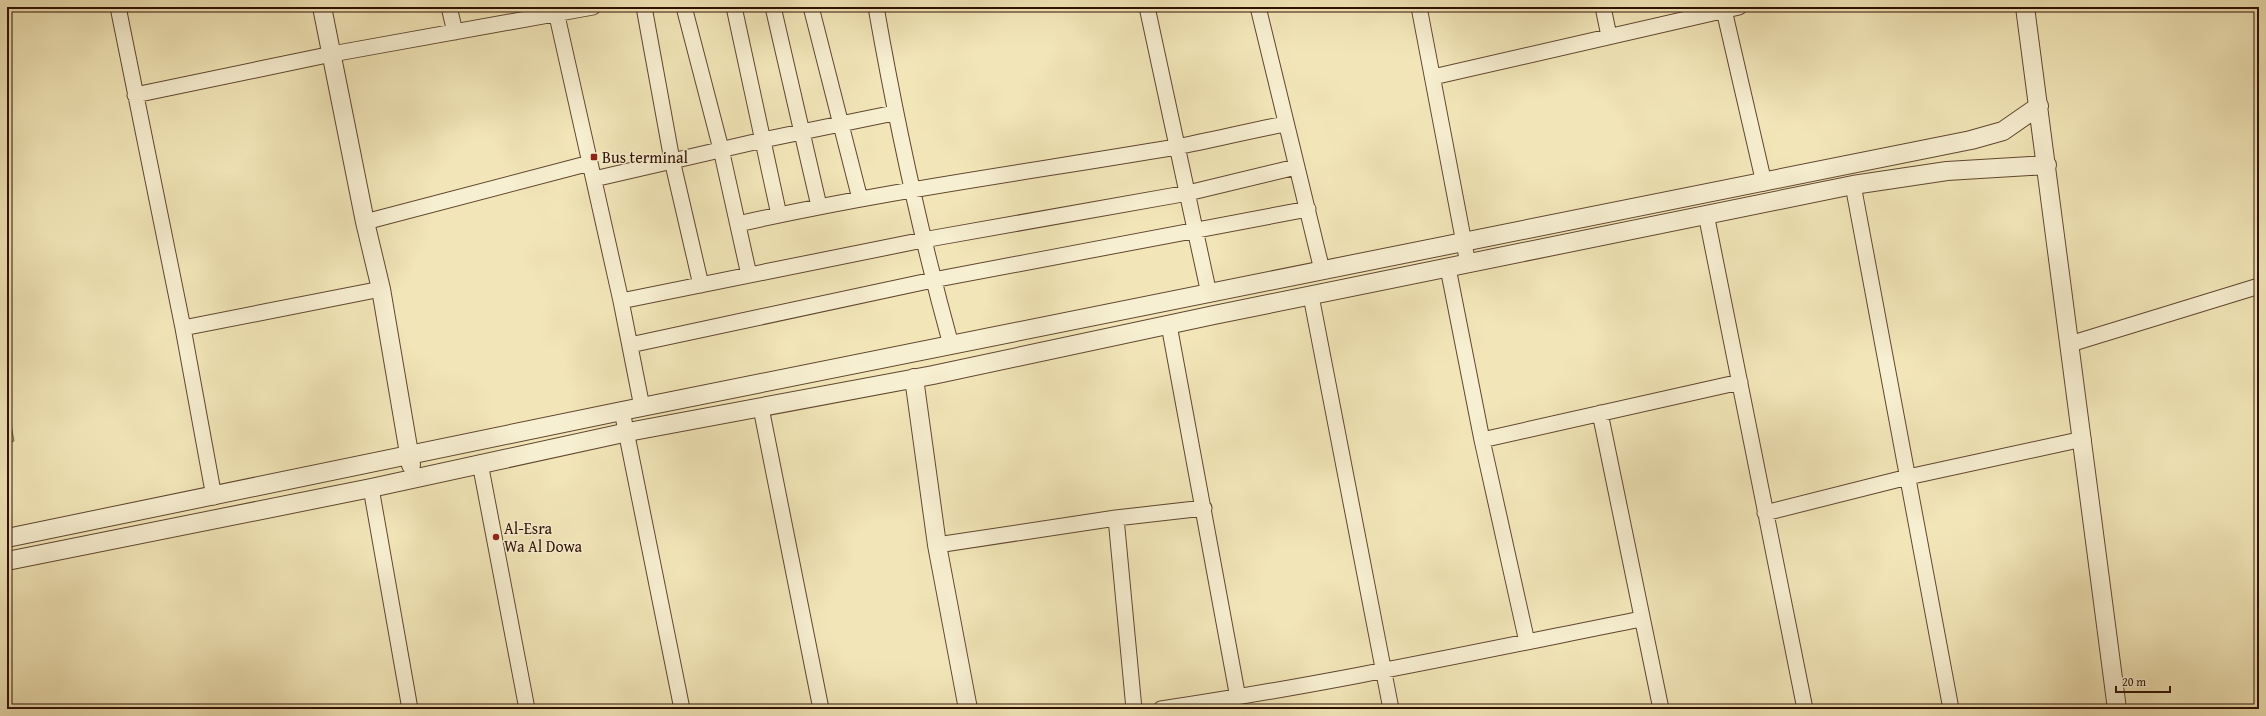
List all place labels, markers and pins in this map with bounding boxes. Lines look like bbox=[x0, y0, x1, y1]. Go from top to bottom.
place label: Bus terminal bbox=[602, 145, 688, 169]
marker: Bus terminal bbox=[589, 152, 599, 162]
place label: Al-Esra Wa Al Dowa bbox=[504, 516, 583, 558]
marker: Al-Esra Wa Al Dowa bbox=[491, 532, 501, 542]

